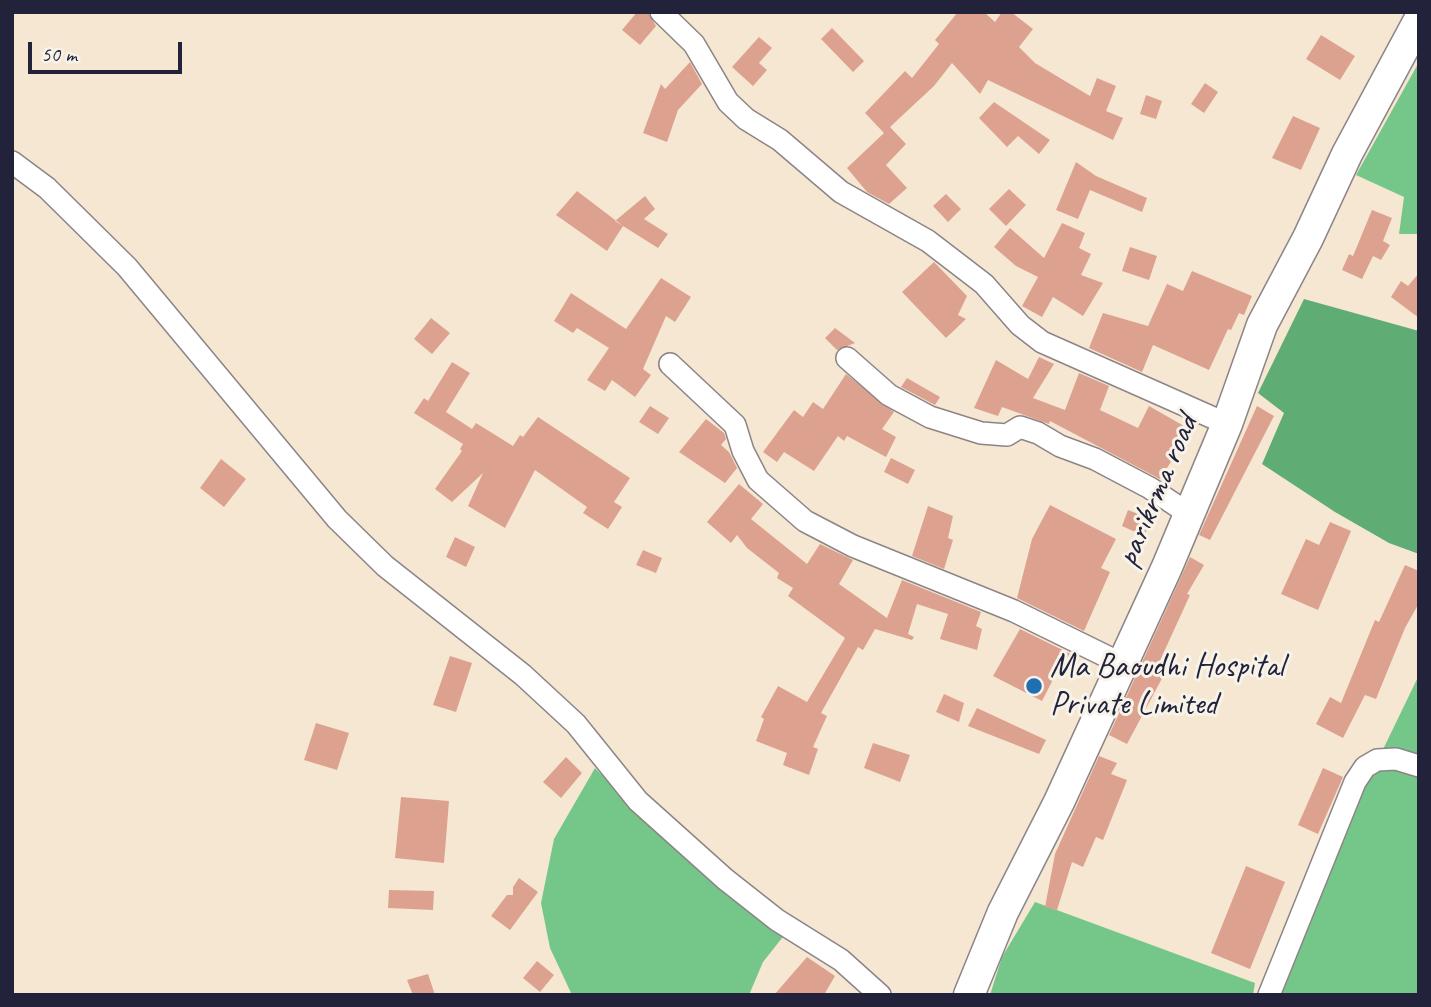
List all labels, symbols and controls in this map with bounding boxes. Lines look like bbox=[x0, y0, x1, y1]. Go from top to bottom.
scale bar bbox=[32, 28, 186, 72]
text: 50 m bbox=[41, 41, 77, 67]
street label: parikrma road bbox=[1108, 409, 1208, 573]
place label: Ma Baoudhi Hospital Private Limited bbox=[1050, 647, 1284, 725]
marker: Ma Baoudhi Hospital Private Limited bbox=[1024, 676, 1044, 696]

